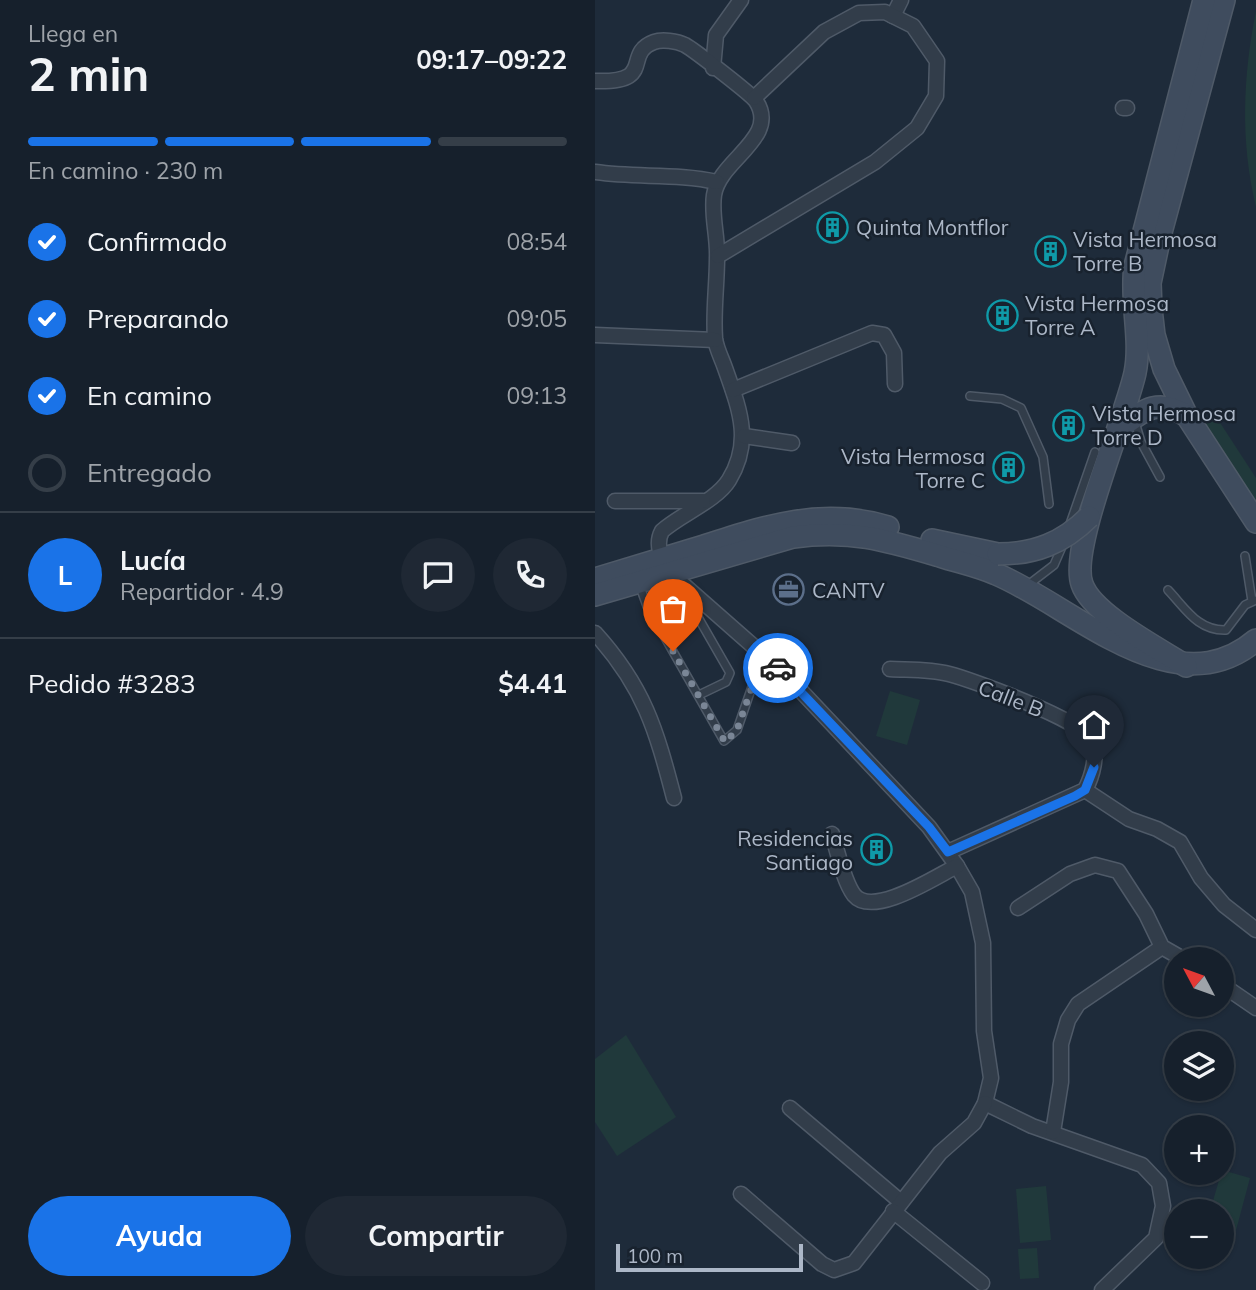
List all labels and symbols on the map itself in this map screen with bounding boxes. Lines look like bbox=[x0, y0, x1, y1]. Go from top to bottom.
building icon: Quinta Montflor bbox=[816, 210, 850, 244]
place label: Quinta Montflor bbox=[856, 214, 1009, 240]
place label: Vista Hermosa Torre B bbox=[1073, 226, 1217, 276]
building icon: Vista Hermosa Torre B bbox=[1033, 234, 1067, 268]
place label: Vista Hermosa Torre A bbox=[1025, 290, 1169, 340]
building icon: Vista Hermosa Torre A bbox=[985, 298, 1019, 332]
place label: Vista Hermosa Torre D bbox=[1092, 400, 1236, 450]
building icon: Vista Hermosa Torre D bbox=[1052, 408, 1086, 442]
place label: Vista Hermosa Torre C bbox=[841, 443, 985, 493]
building icon: Vista Hermosa Torre C bbox=[991, 451, 1025, 485]
office icon: CANTV bbox=[772, 573, 806, 607]
place label: CANTV bbox=[812, 577, 885, 603]
pin bbox=[643, 579, 703, 651]
courier bbox=[743, 633, 813, 703]
street label: Calle B bbox=[975, 674, 1047, 722]
pin bbox=[1064, 695, 1124, 767]
place label: Residencias Santiago bbox=[737, 825, 853, 875]
building icon: Residencias Santiago bbox=[859, 833, 893, 867]
north arrow bbox=[1164, 947, 1234, 1017]
scale bar bbox=[616, 1241, 803, 1273]

